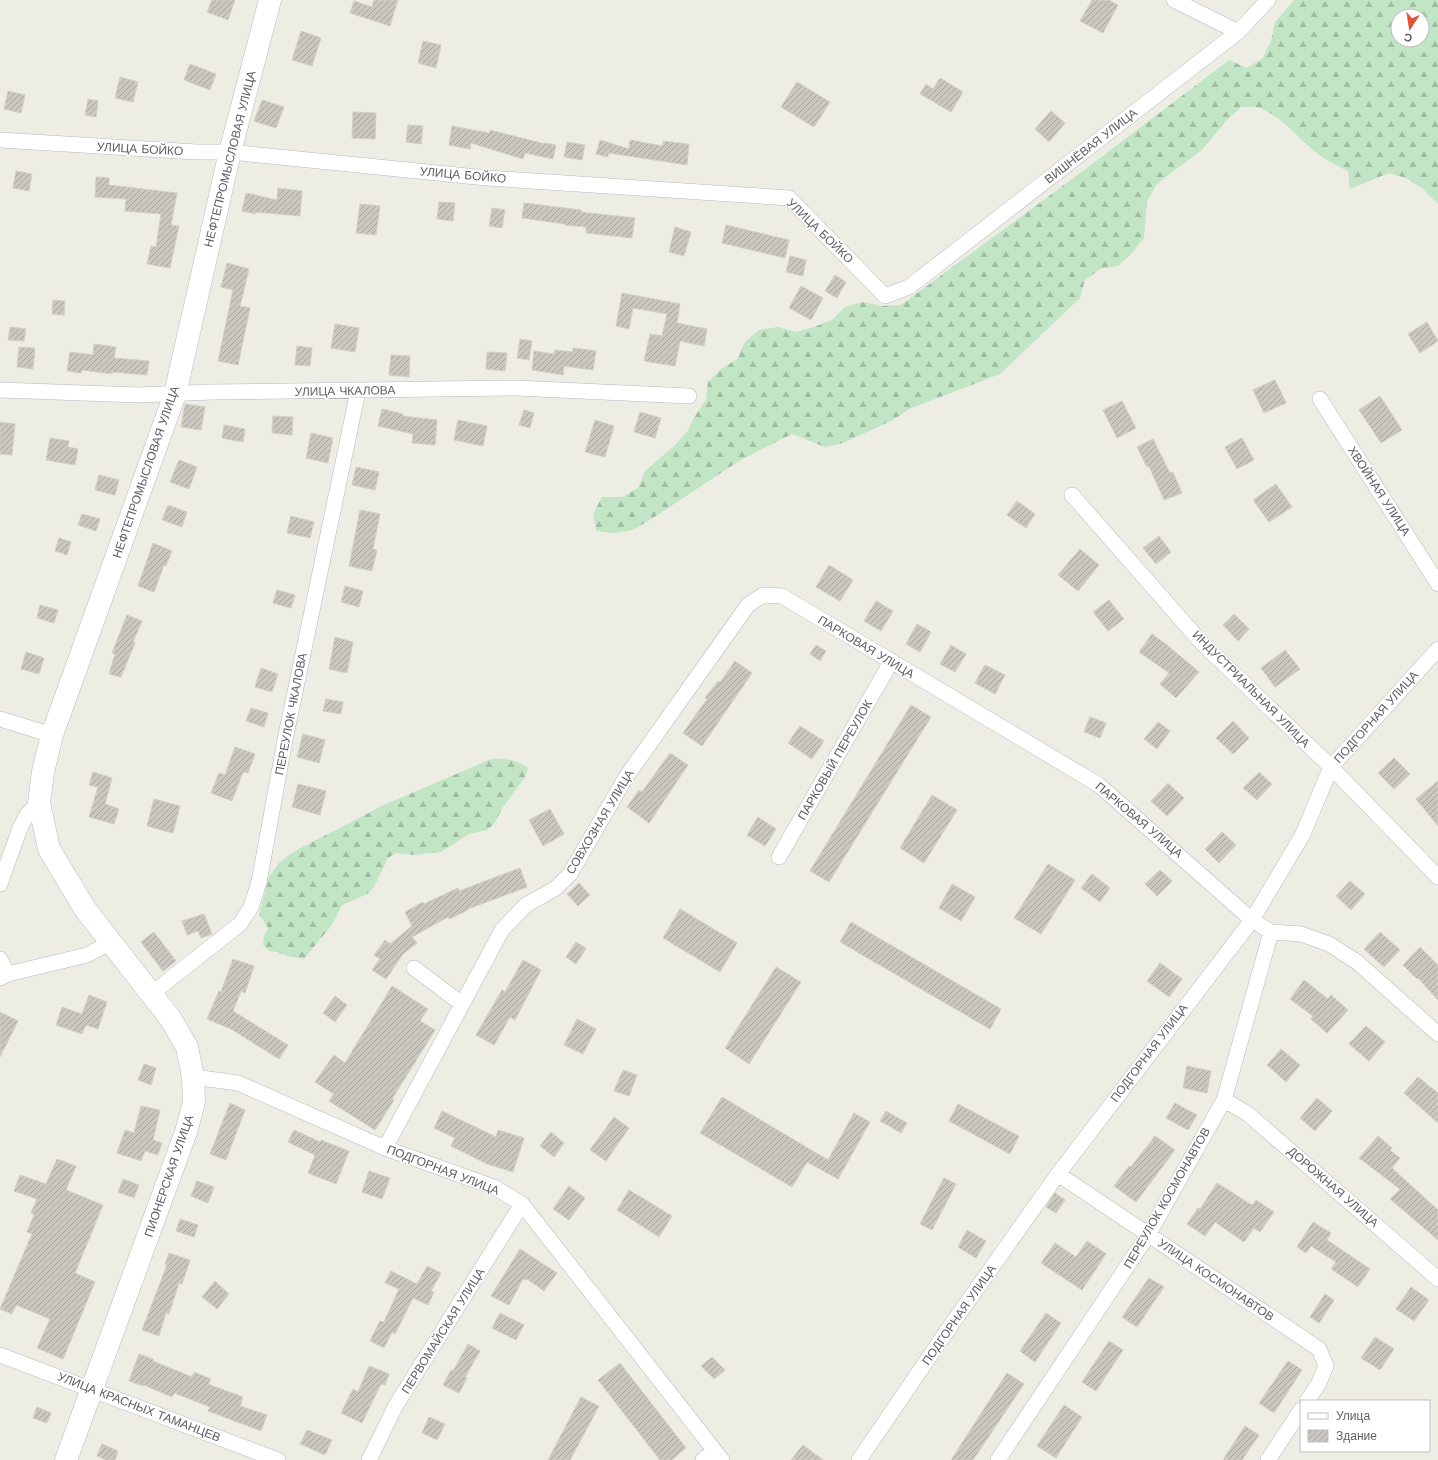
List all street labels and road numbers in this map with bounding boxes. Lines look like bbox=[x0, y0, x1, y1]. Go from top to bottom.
street label: НЕФТЕПРОМЫСЛОВАЯ УЛИЦА bbox=[201, 69, 259, 249]
street label: ВИШНЁВАЯ УЛИЦА bbox=[1042, 106, 1140, 186]
street label: УЛИЦА БОЙКО bbox=[96, 139, 184, 158]
street label: УЛИЦА БОЙКО bbox=[419, 163, 507, 186]
street label: УЛИЦА БОЙКО bbox=[784, 195, 857, 266]
street label: УЛИЦА ЧКАЛОВА bbox=[294, 383, 396, 399]
street label: НЕФТЕПРОМЫСЛОВАЯ УЛИЦА bbox=[110, 384, 182, 560]
street label: ХВОЙНАЯ УЛИЦА bbox=[1345, 443, 1414, 538]
street label: ПАРКОВАЯ УЛИЦА bbox=[815, 613, 917, 681]
street label: ИНДУСТРИАЛЬНАЯ УЛИЦА bbox=[1190, 628, 1312, 750]
street label: ПЕРЕУЛОК ЧКАЛОВА bbox=[272, 652, 310, 776]
street label: ПОДГОРНАЯ УЛИЦА bbox=[1331, 668, 1421, 766]
street label: ПАРКОВЫЙ ПЕРЕУЛОК bbox=[794, 697, 875, 822]
street label: СОВХОЗНАЯ УЛИЦА bbox=[563, 767, 637, 877]
street label: ПАРКОВАЯ УЛИЦА bbox=[1092, 779, 1186, 861]
street label: ПОДГОРНАЯ УЛИЦА bbox=[1108, 1001, 1190, 1105]
street label: ПИОНЕРСКАЯ УЛИЦА bbox=[142, 1113, 196, 1239]
street label: ПЕРЕУЛОК КОСМОНАВТОВ bbox=[1121, 1125, 1213, 1271]
street label: ПОДГОРНАЯ УЛИЦА bbox=[385, 1142, 501, 1198]
street label: ДОРОЖНАЯ УЛИЦА bbox=[1285, 1144, 1381, 1230]
street label: УЛИЦА КОСМОНАВТОВ bbox=[1155, 1236, 1277, 1324]
street label: ПОДГОРНАЯ УЛИЦА bbox=[919, 1262, 999, 1368]
street label: ПЕРВОМАЙСКАЯ УЛИЦА bbox=[398, 1265, 487, 1396]
street label: УЛИЦА КРАСНЫХ ТАМАНЦЕВ bbox=[56, 1369, 222, 1445]

